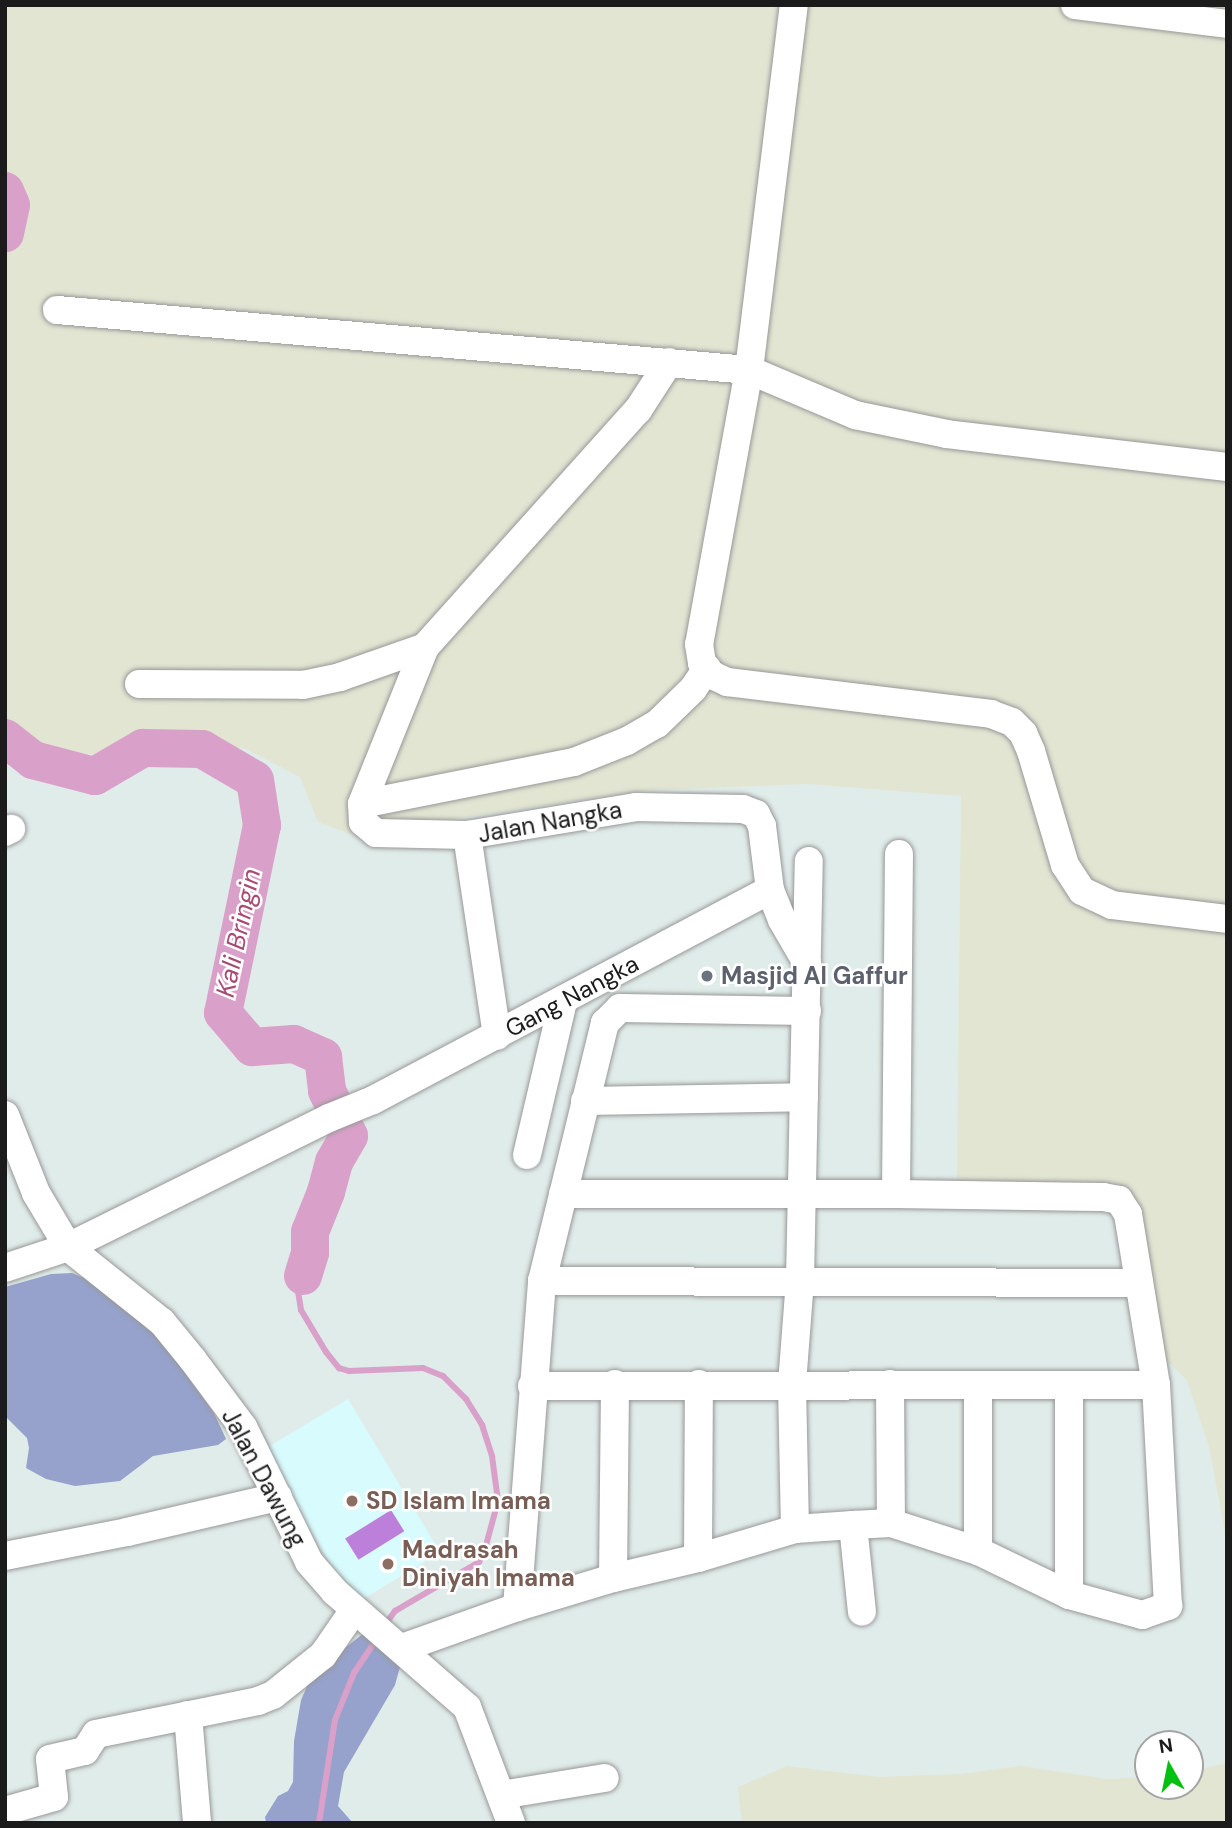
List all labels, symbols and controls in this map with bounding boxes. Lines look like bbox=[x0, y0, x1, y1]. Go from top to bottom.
street label: Jalan Nangka bbox=[476, 795, 624, 849]
water label: Kali Bringin bbox=[210, 866, 268, 1000]
street label: Gang Nangka bbox=[500, 949, 644, 1043]
place label: Masjid Al Gaffur bbox=[721, 962, 908, 990]
marker: Masjid Al Gaffur bbox=[699, 968, 715, 984]
street label: Jalan Dawung bbox=[216, 1404, 312, 1552]
place label: SD Islam Imama bbox=[366, 1487, 551, 1515]
marker: SD Islam Imama bbox=[344, 1493, 360, 1509]
place label: Madrasah Diniyah Imama bbox=[402, 1536, 575, 1592]
marker: Madrasah Diniyah Imama bbox=[380, 1556, 396, 1572]
north arrow bbox=[1134, 1730, 1204, 1800]
text: N bbox=[1157, 1732, 1175, 1759]

